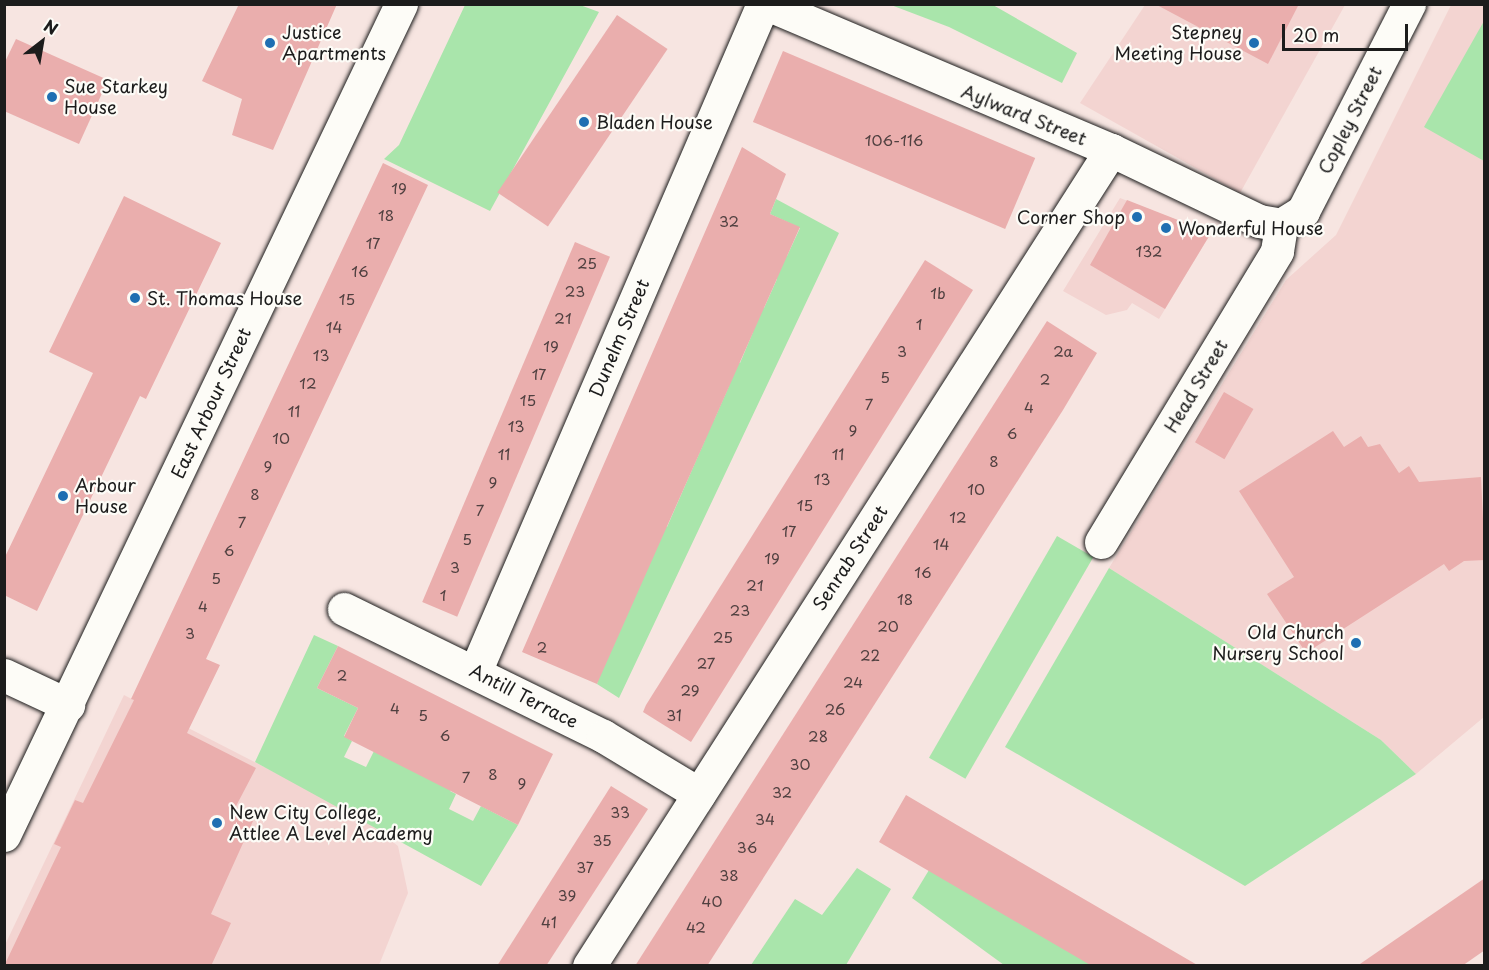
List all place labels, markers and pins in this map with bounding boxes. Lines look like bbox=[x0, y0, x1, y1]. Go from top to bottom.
place label: Justice Apartments bbox=[282, 22, 386, 64]
place label: Stepney Meeting House bbox=[1114, 22, 1242, 64]
marker: Justice Apartments bbox=[263, 36, 277, 50]
marker: Stepney Meeting House bbox=[1247, 36, 1261, 50]
place label: Sue Starkey House bbox=[64, 76, 168, 118]
marker: Sue Starkey House bbox=[45, 90, 59, 104]
place label: Bladen House bbox=[596, 111, 714, 133]
marker: Bladen House bbox=[577, 115, 591, 129]
place label: Corner Shop bbox=[1016, 206, 1125, 228]
marker: Corner Shop bbox=[1130, 210, 1144, 224]
place label: Wonderful House bbox=[1178, 217, 1325, 239]
marker: Wonderful House bbox=[1159, 221, 1173, 235]
place label: St. Thomas House bbox=[147, 287, 303, 309]
marker: St. Thomas House bbox=[128, 291, 142, 305]
place label: Arbour House bbox=[75, 475, 136, 518]
marker: Arbour House bbox=[56, 489, 70, 503]
place label: Old Church Nursery School bbox=[1212, 622, 1344, 664]
marker: Old Church Nursery School bbox=[1349, 636, 1363, 650]
place label: New City College, Attlee A Level Academy bbox=[229, 802, 437, 844]
marker: New City College, Attlee A Level Academy bbox=[210, 816, 224, 830]

